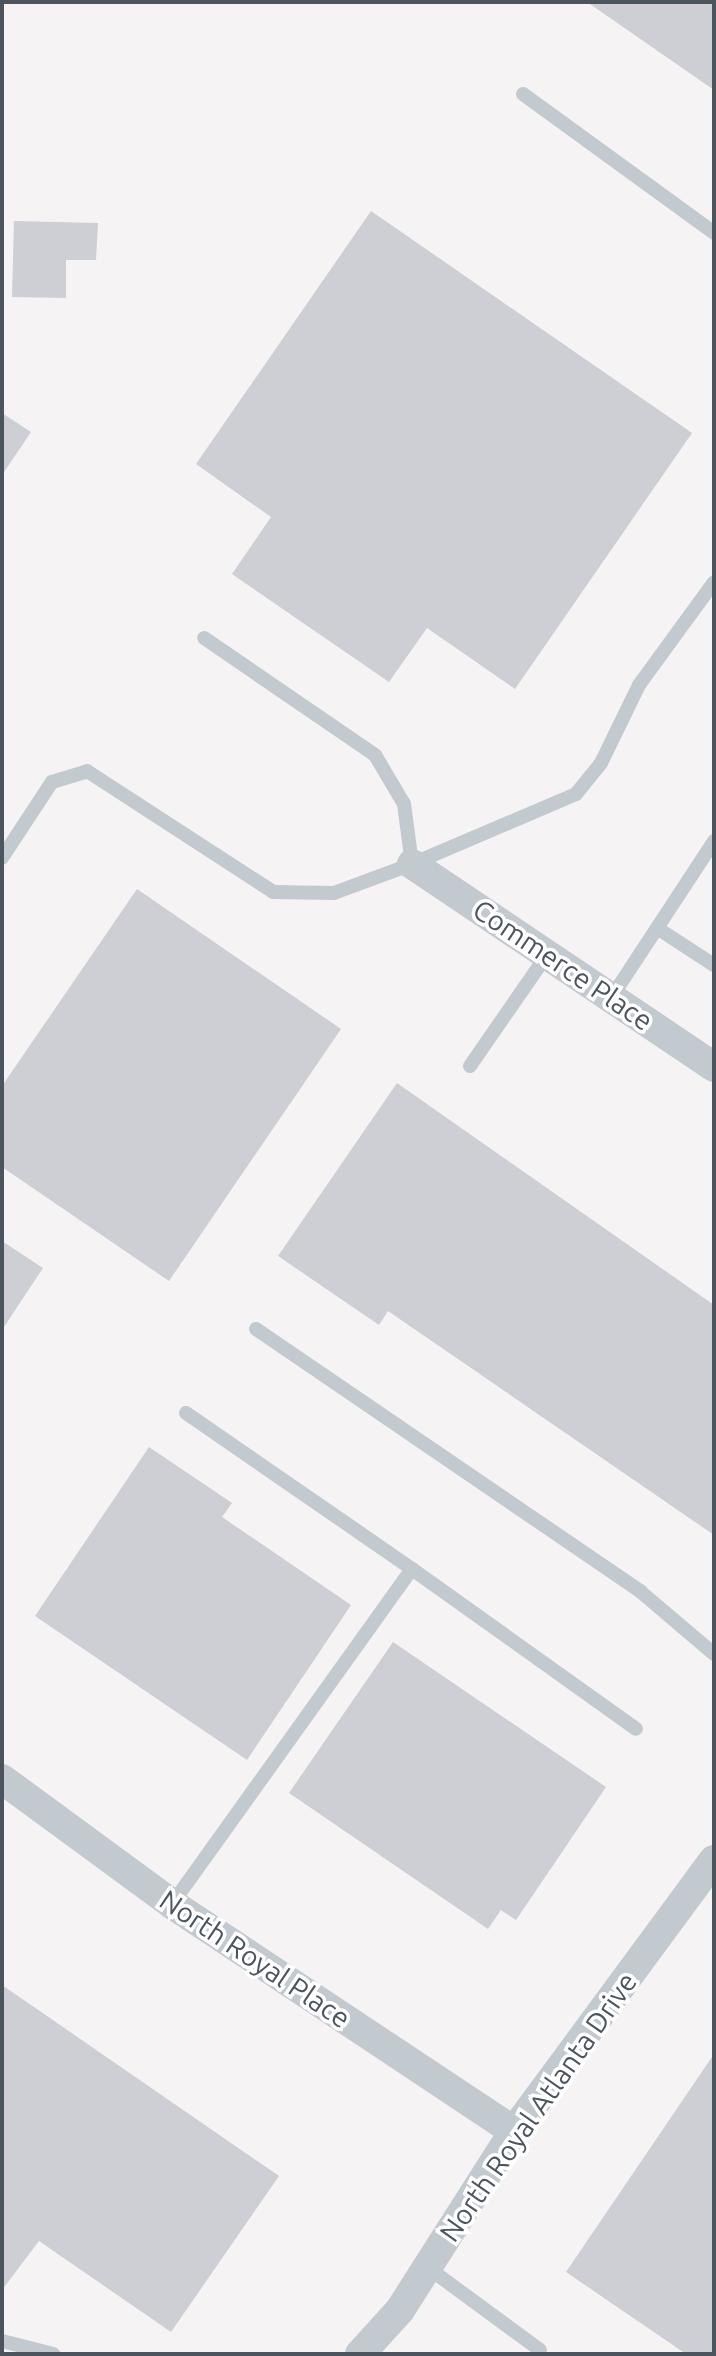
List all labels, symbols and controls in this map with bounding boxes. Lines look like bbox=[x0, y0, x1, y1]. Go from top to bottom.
street label: Commerce Place bbox=[467, 892, 659, 1038]
street label: North Royal Place bbox=[153, 1883, 357, 2035]
street label: North Royal Atlanta Drive bbox=[432, 1966, 644, 2248]

